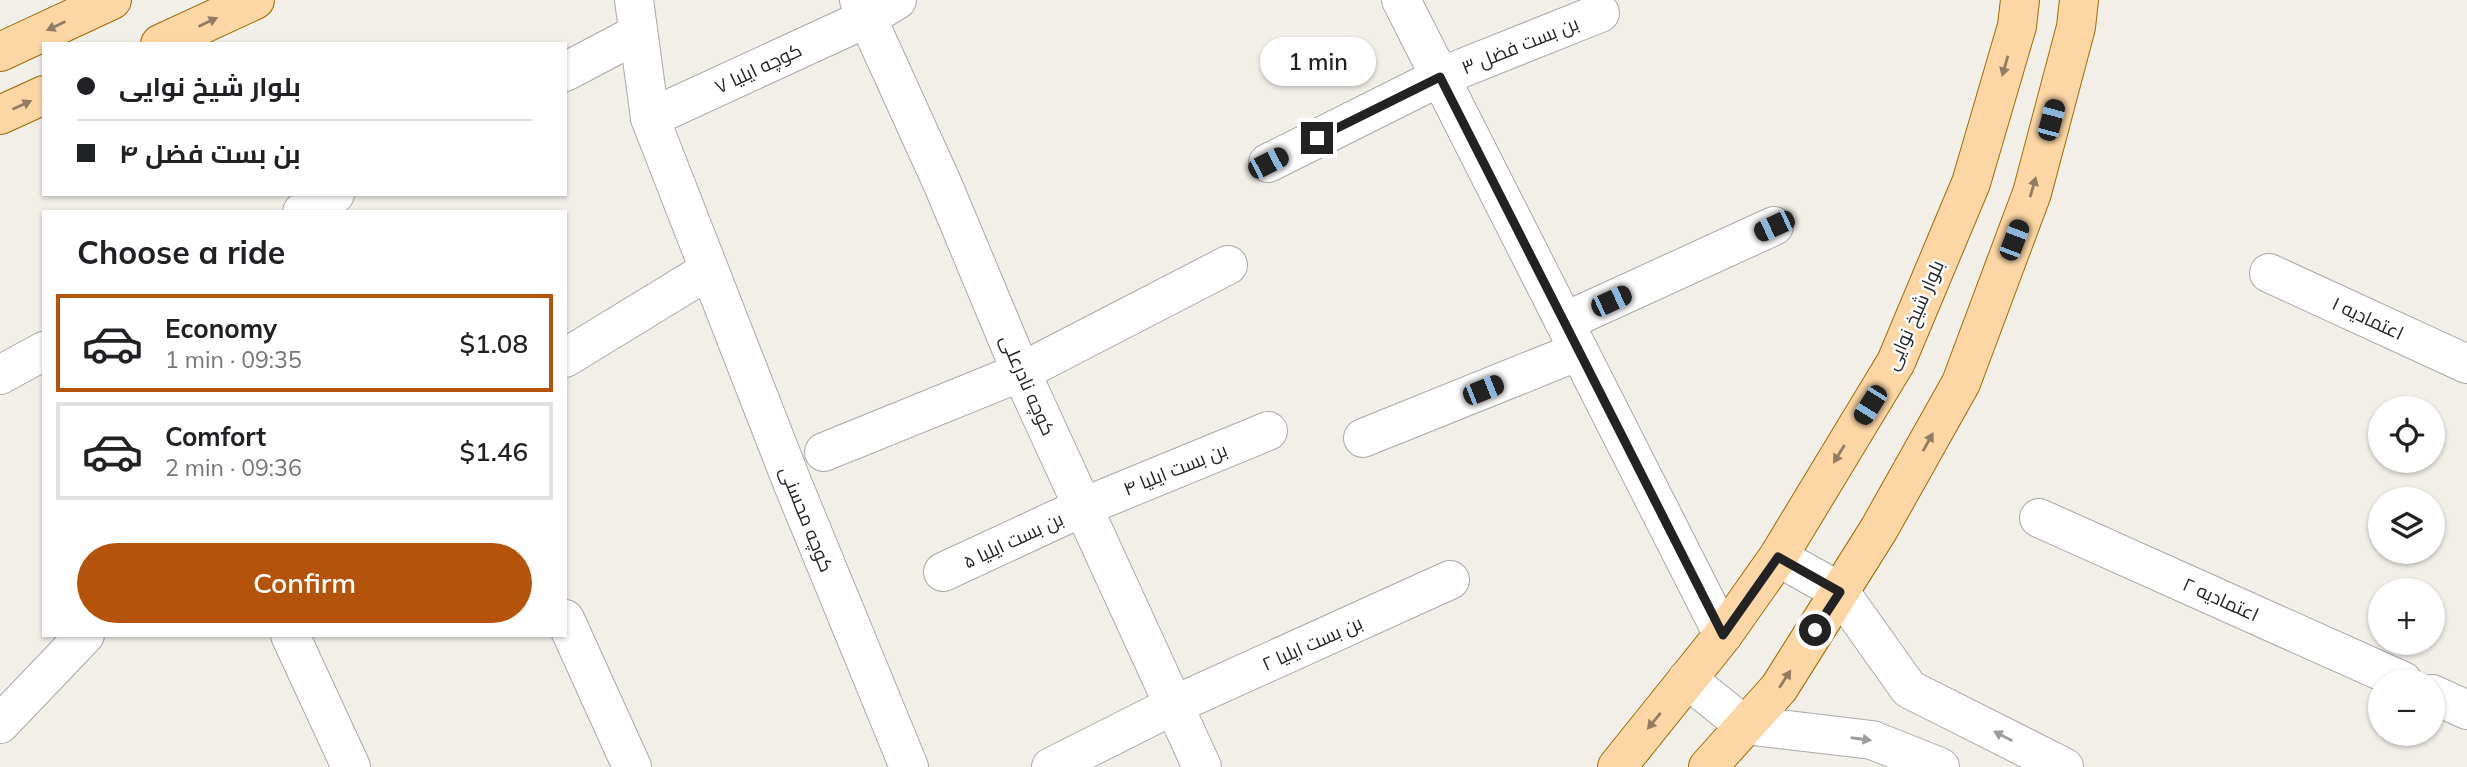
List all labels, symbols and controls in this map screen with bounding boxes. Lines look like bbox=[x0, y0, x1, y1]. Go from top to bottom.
street label: ۳ بن بست فضل bbox=[1458, 11, 1582, 79]
one-way arrow bbox=[198, 16, 218, 28]
one-way arrow bbox=[46, 20, 66, 32]
street label: ۷ کوچه ایلیا bbox=[711, 37, 806, 100]
callout: 1 min bbox=[1259, 37, 1375, 86]
text: 1 min bbox=[1288, 47, 1348, 76]
one-way arrow bbox=[2000, 56, 2010, 77]
text: بلوار شیخ نوایی bbox=[119, 70, 301, 103]
car bbox=[2036, 97, 2067, 143]
one-way arrow bbox=[12, 99, 32, 111]
route end bbox=[1301, 122, 1333, 154]
text: ۴ بن بست فضل bbox=[119, 137, 301, 170]
car bbox=[1245, 144, 1292, 182]
one-way arrow bbox=[2028, 176, 2039, 198]
car bbox=[1751, 208, 1798, 244]
car bbox=[1997, 217, 2032, 263]
text: Choose a ride bbox=[77, 232, 285, 272]
street label: بلوار شیخ نوایی bbox=[1879, 256, 1951, 375]
car bbox=[1588, 283, 1635, 319]
street label: اعتمادیه ۱ bbox=[2328, 291, 2408, 345]
icon: car bbox=[81, 312, 144, 375]
text: Economy bbox=[165, 312, 277, 345]
text: $1.08 bbox=[459, 327, 528, 360]
street label: کوچه نادرعلی bbox=[994, 331, 1061, 440]
text: 1 min · 09:35 bbox=[165, 345, 302, 374]
car bbox=[1460, 372, 1507, 408]
car bbox=[1850, 382, 1891, 428]
map controls bbox=[2368, 396, 2445, 746]
button: locate bbox=[2368, 396, 2445, 473]
icon: car bbox=[81, 420, 144, 483]
text: Comfort bbox=[165, 420, 266, 453]
one-way arrow bbox=[1922, 433, 1934, 452]
text: $1.46 bbox=[459, 435, 528, 468]
street label: ۴ بن بست ایلیا bbox=[1120, 437, 1230, 501]
one-way arrow bbox=[1833, 444, 1846, 463]
text: 2 min · 09:36 bbox=[165, 453, 302, 482]
street label: کوچه محسنی bbox=[774, 463, 839, 576]
button: layers bbox=[2368, 487, 2445, 564]
street label: ۵ بن بست ایلیا bbox=[959, 506, 1067, 574]
button: Confirm bbox=[77, 543, 532, 623]
street label: اعتمادیه ۲ bbox=[2179, 572, 2263, 626]
button: + bbox=[2368, 578, 2445, 655]
street label: بن بست ایلیا ۲ bbox=[1258, 610, 1366, 676]
route start bbox=[1799, 614, 1831, 646]
one-way arrow bbox=[1778, 669, 1791, 688]
button: − bbox=[2368, 669, 2445, 746]
one-way arrow bbox=[1647, 712, 1662, 729]
one-way arrow bbox=[1993, 731, 2013, 743]
one-way arrow bbox=[1850, 734, 1872, 745]

